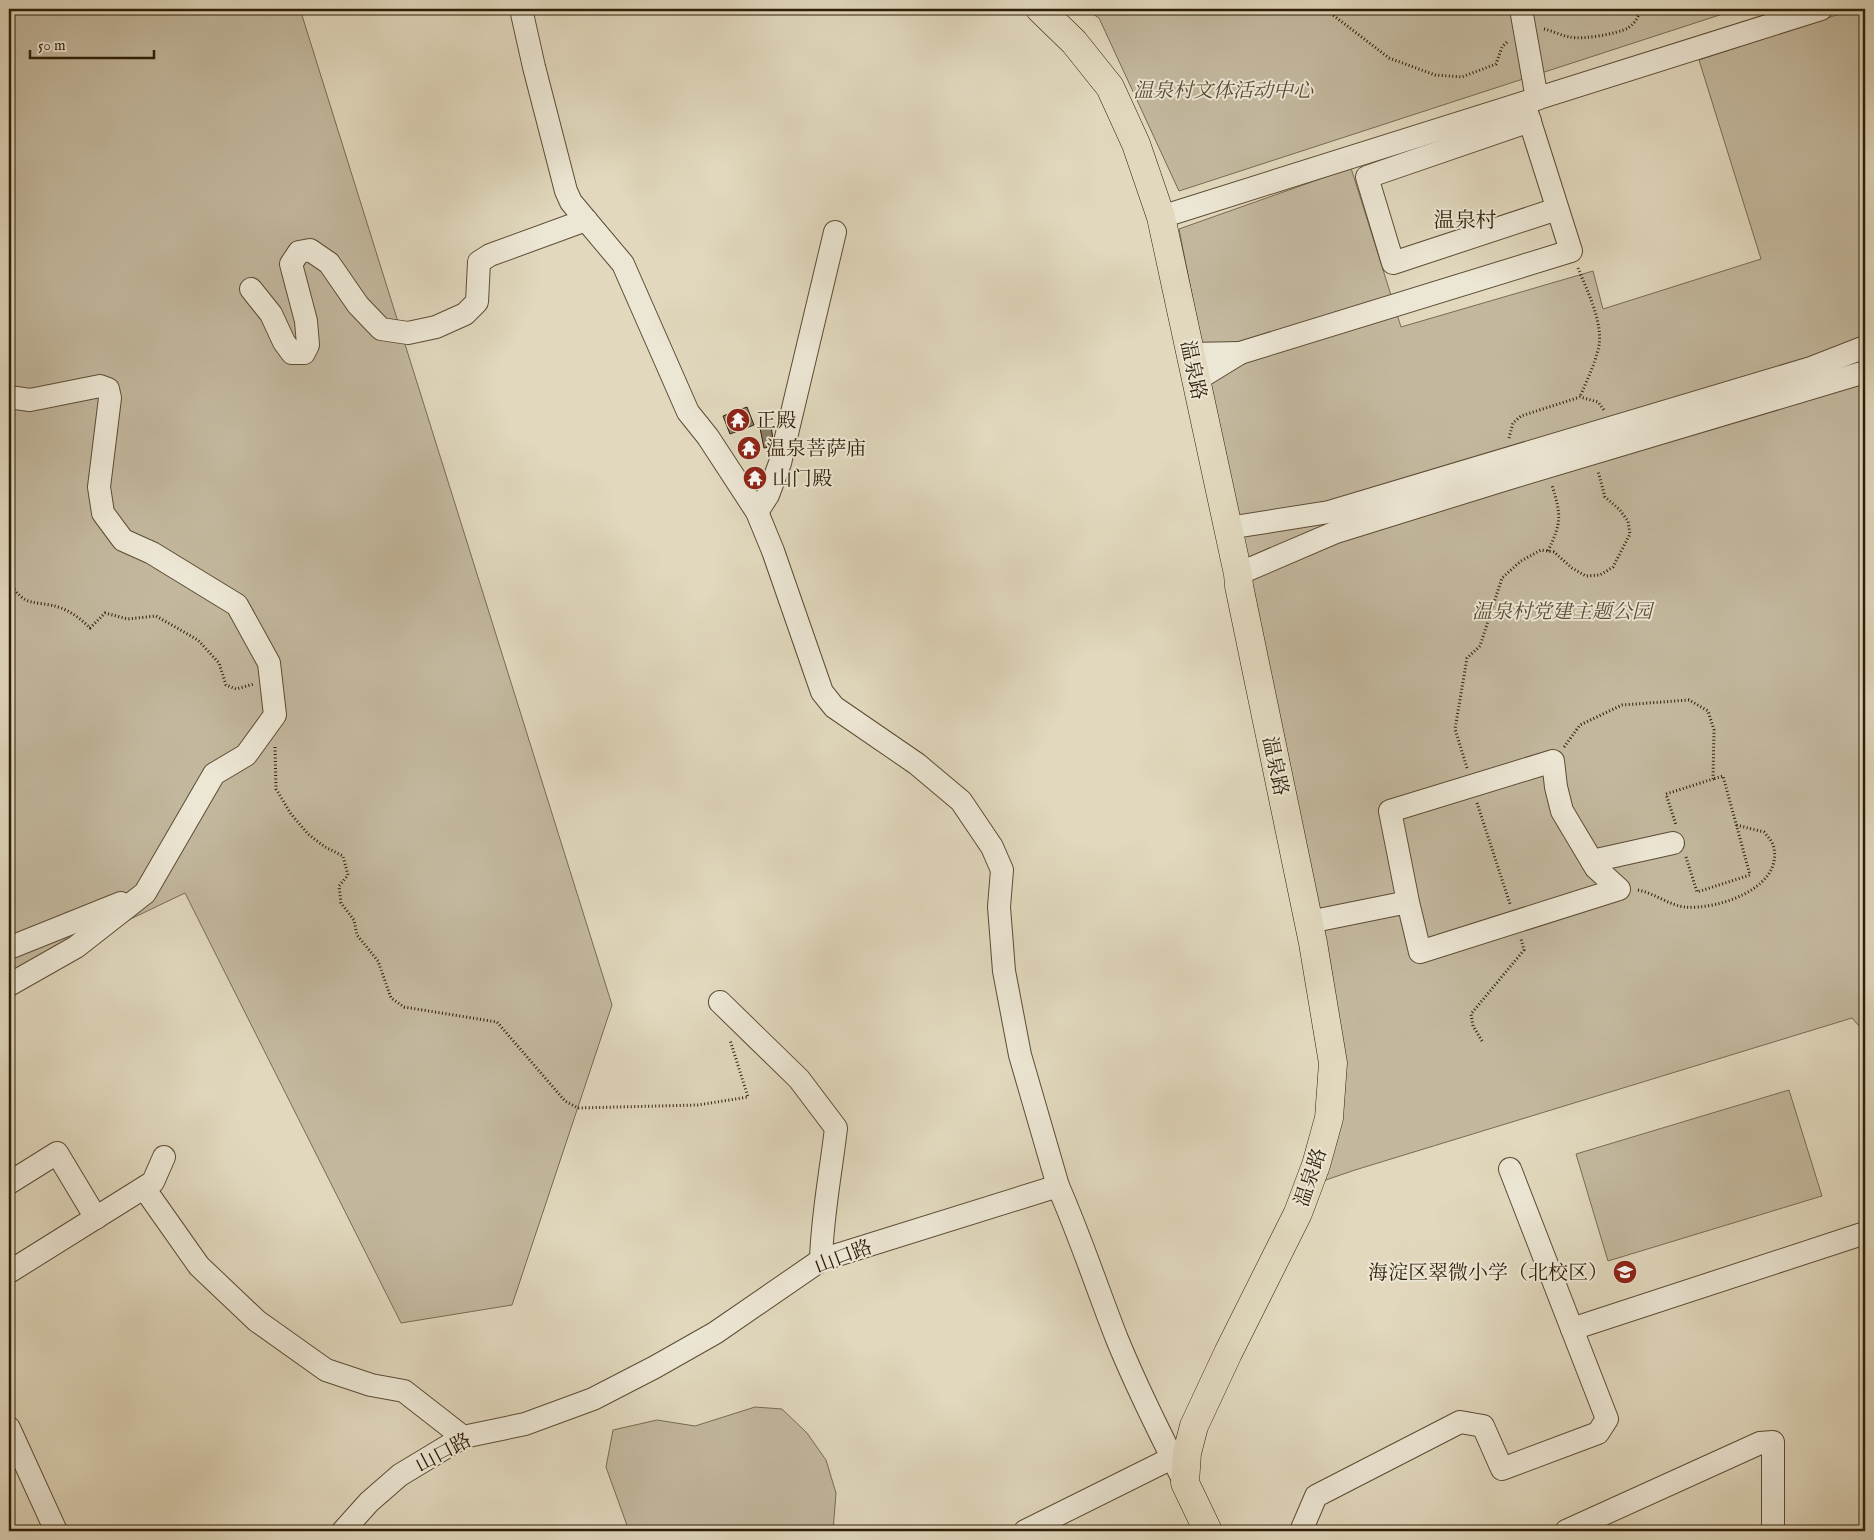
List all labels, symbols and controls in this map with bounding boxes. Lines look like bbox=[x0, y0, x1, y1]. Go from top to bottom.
scale bar bbox=[30, 28, 154, 60]
text: 50 m bbox=[38, 36, 66, 55]
park label: 温泉村文体活动中心 bbox=[1133, 79, 1314, 104]
district label: 温泉村 bbox=[1434, 208, 1497, 235]
street label: 温泉路 bbox=[1174, 338, 1211, 402]
temple icon: 正殿 bbox=[725, 407, 751, 433]
place label: 正殿 bbox=[756, 409, 796, 434]
temple icon: 温泉菩萨庙 bbox=[736, 435, 762, 461]
place label: 温泉菩萨庙 bbox=[766, 437, 866, 462]
temple icon: 山门殿 bbox=[742, 465, 768, 491]
place label: 山门殿 bbox=[772, 467, 832, 492]
park label: 温泉村党建主题公园 bbox=[1472, 600, 1655, 625]
street label: 温泉路 bbox=[1256, 734, 1293, 798]
street label: 温泉路 bbox=[1290, 1145, 1333, 1210]
street label: 山口路 bbox=[811, 1235, 876, 1280]
school or university icon: 海淀区翠微小学（北校区） bbox=[1612, 1259, 1638, 1285]
place label: 海淀区翠微小学（北校区） bbox=[1368, 1261, 1608, 1286]
street label: 山口路 bbox=[411, 1428, 476, 1478]

